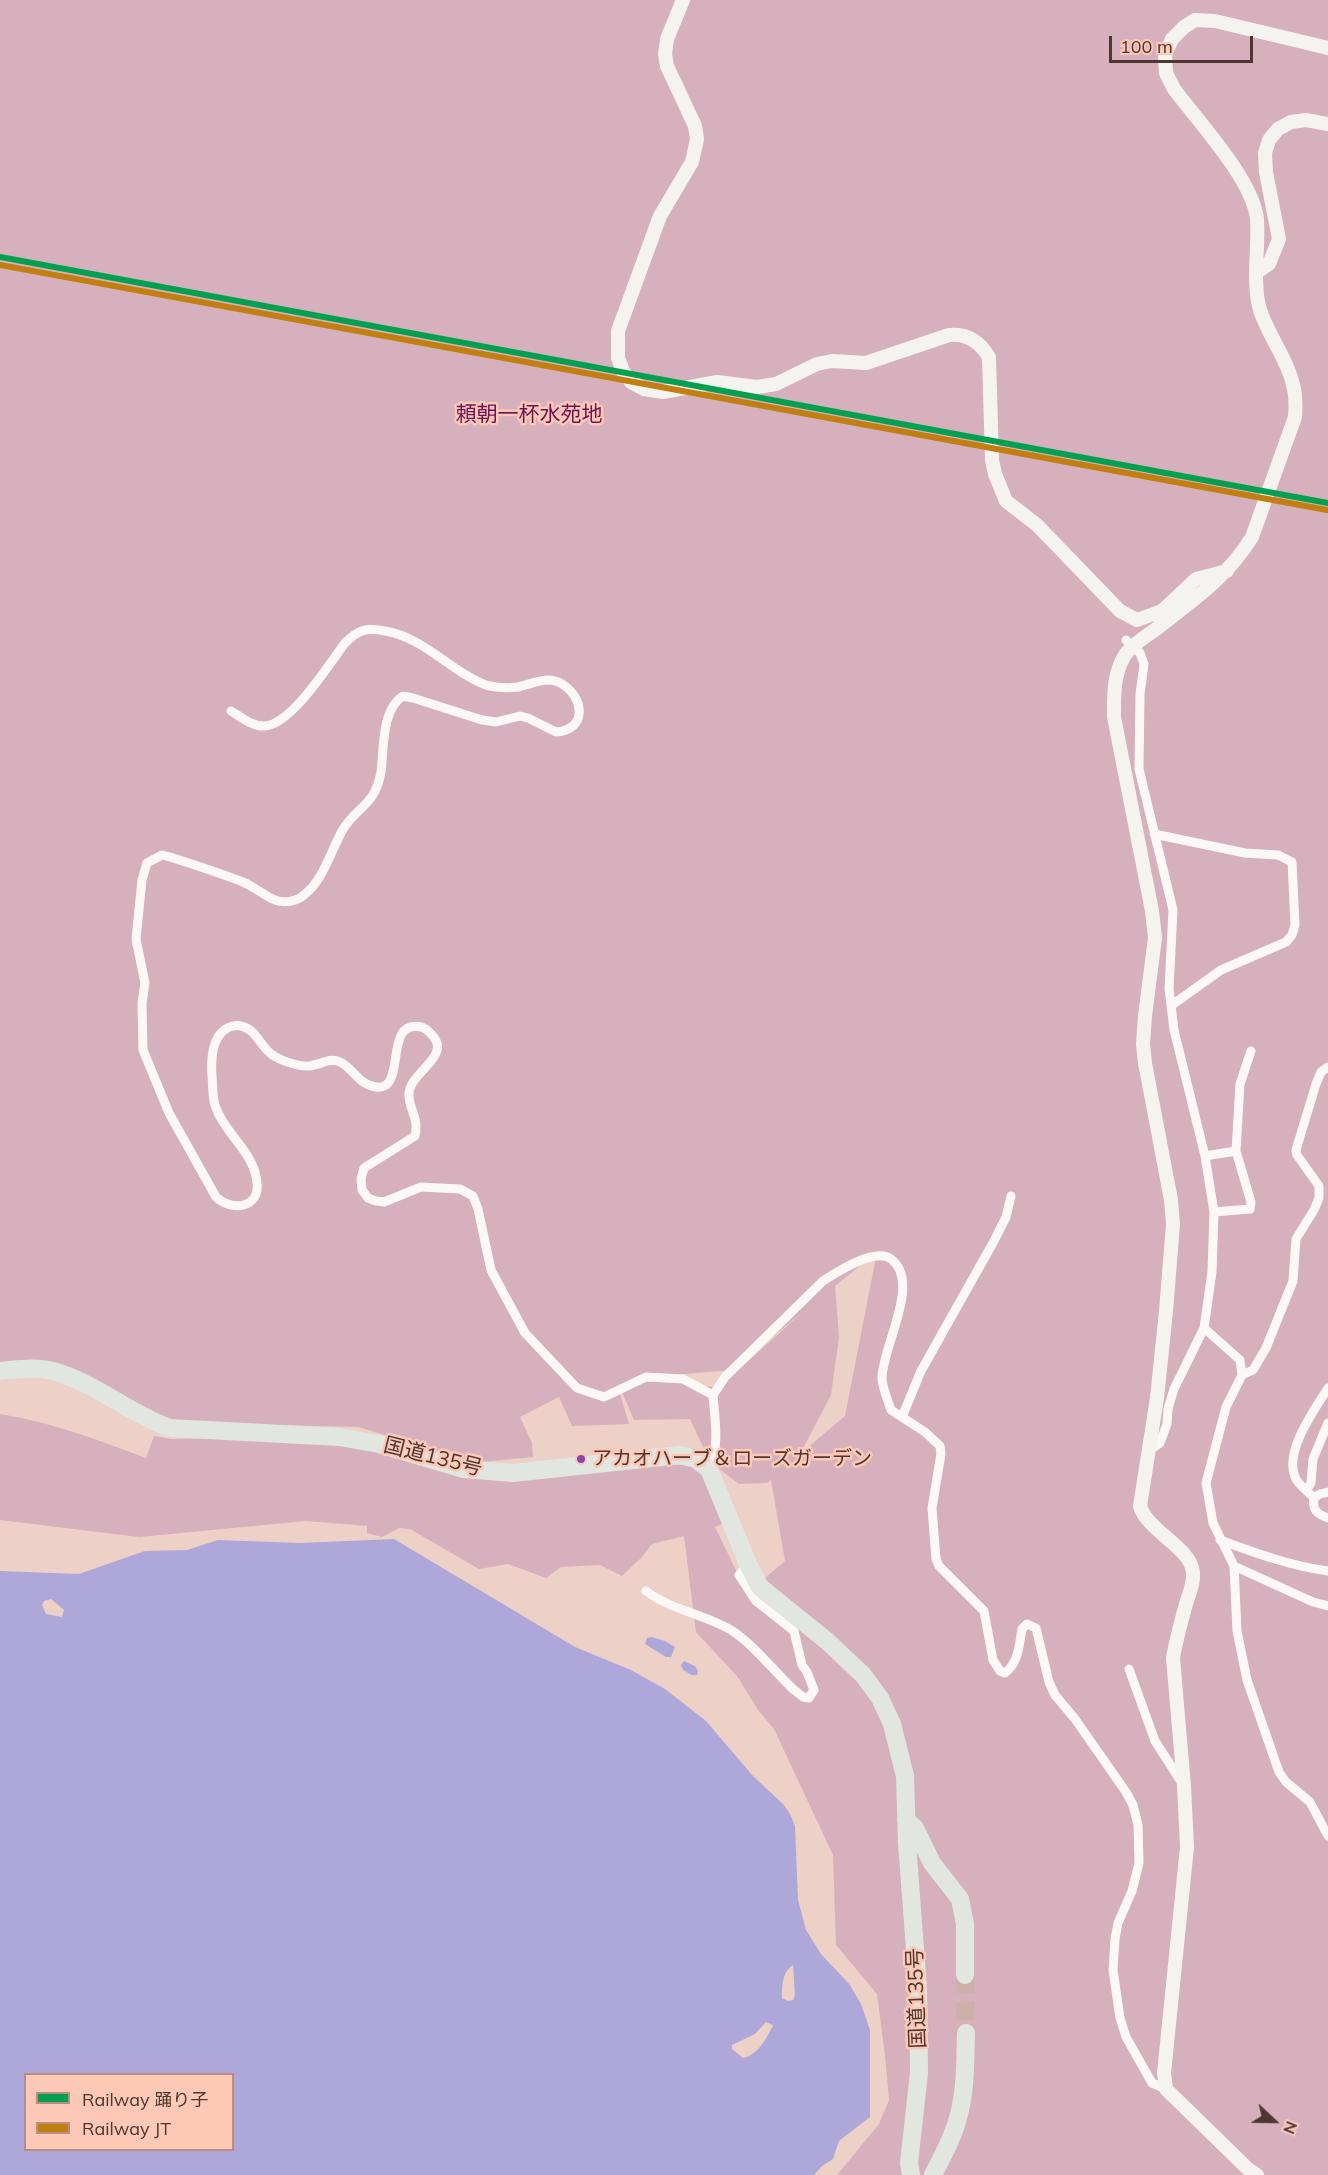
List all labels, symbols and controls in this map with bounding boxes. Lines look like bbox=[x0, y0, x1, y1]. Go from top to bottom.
scale bar bbox=[1112, 24, 1256, 62]
text: 100 m bbox=[1120, 35, 1173, 58]
park label: 頼朝一杯水苑地 bbox=[456, 402, 602, 428]
street label: 国道135号 bbox=[381, 1433, 485, 1481]
place label: アカオハーブ＆ローズガーデン bbox=[592, 1447, 872, 1471]
marker: アカオハーブ＆ローズガーデン bbox=[575, 1453, 587, 1465]
street label: 国道135号 bbox=[903, 1947, 931, 2049]
legend bbox=[24, 2073, 234, 2151]
text: Railway 踊り子 bbox=[82, 2088, 208, 2111]
north arrow bbox=[1244, 2091, 1304, 2151]
text: Railway JT bbox=[82, 2117, 171, 2140]
text: N bbox=[1279, 2118, 1302, 2137]

